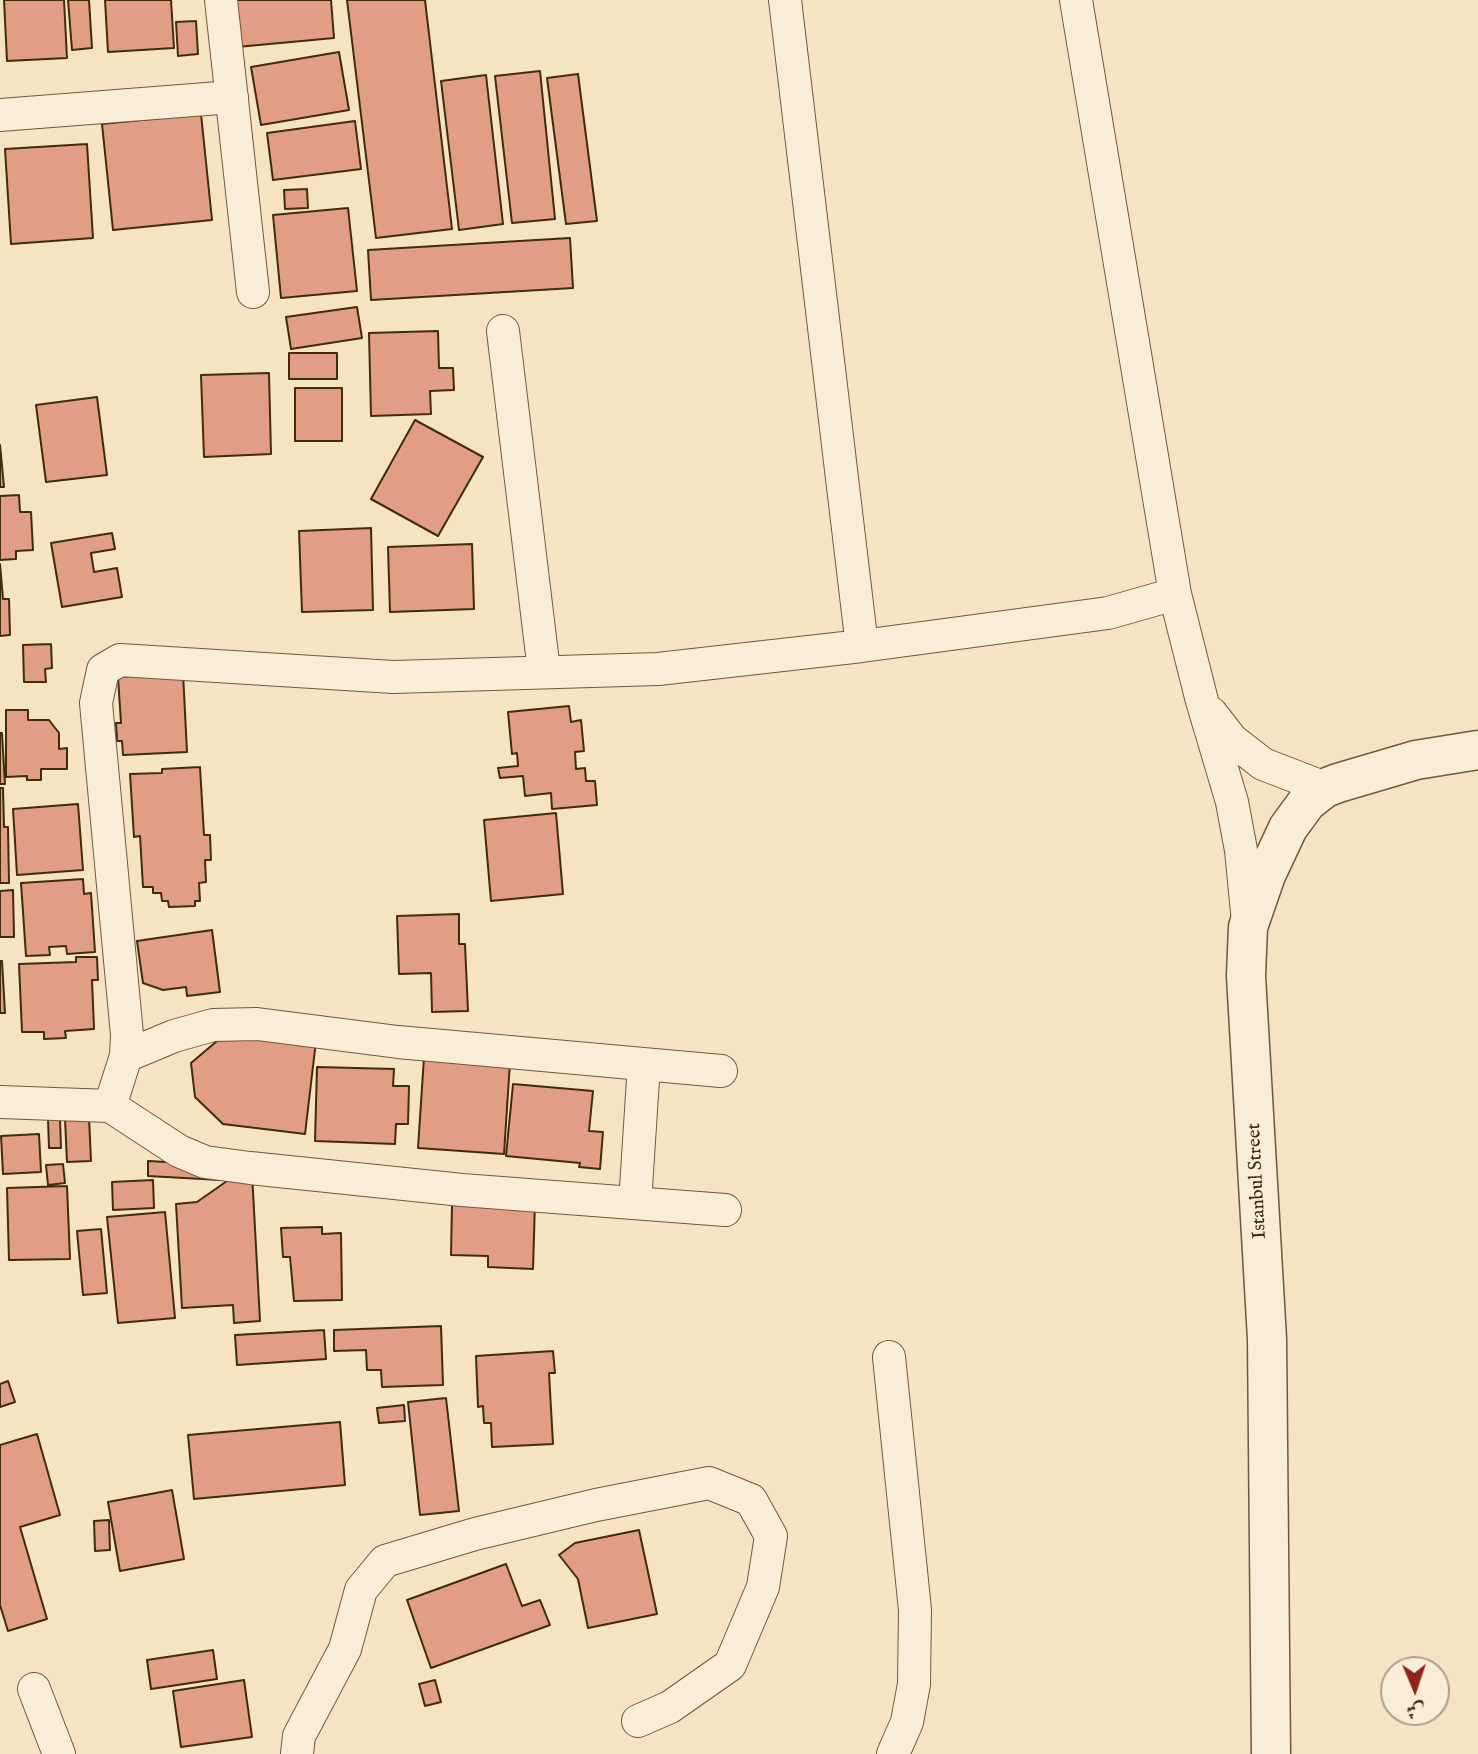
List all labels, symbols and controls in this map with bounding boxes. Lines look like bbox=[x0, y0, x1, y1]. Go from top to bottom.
street label: Istanbul Street bbox=[1244, 1122, 1272, 1240]
north arrow bbox=[1380, 1656, 1450, 1726]
text: ش bbox=[1406, 1698, 1426, 1722]

